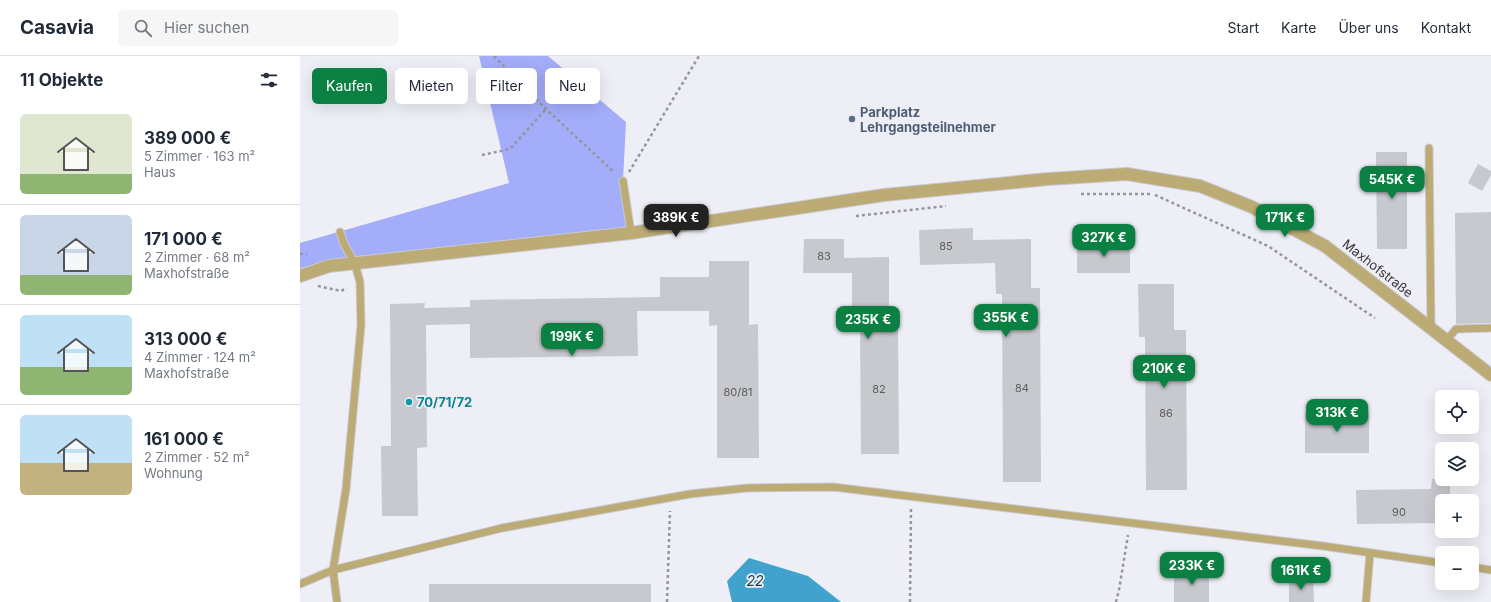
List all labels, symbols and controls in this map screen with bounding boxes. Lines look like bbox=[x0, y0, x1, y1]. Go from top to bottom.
search box bbox=[118, 10, 398, 46]
text: Casavia bbox=[20, 16, 94, 39]
icon: search bbox=[132, 17, 154, 39]
text: Hier suchen bbox=[164, 18, 249, 37]
text: Start bbox=[1227, 19, 1259, 36]
text: Karte bbox=[1281, 19, 1316, 36]
text: Über uns bbox=[1338, 19, 1399, 36]
text: Kontakt bbox=[1421, 19, 1471, 36]
chip: Kaufen bbox=[312, 68, 387, 104]
chip: Mieten bbox=[395, 68, 468, 104]
chip: Filter bbox=[476, 68, 537, 104]
chip: Neu bbox=[545, 68, 600, 104]
icon: filters bbox=[258, 69, 280, 91]
text: 11 Objekte bbox=[20, 70, 103, 90]
place label: Parkplatz Lehrgangsteilnehmer bbox=[860, 104, 996, 135]
marker: Parkplatz Lehrgangsteilnehmer bbox=[847, 114, 857, 124]
text: 389 000 € bbox=[144, 128, 231, 148]
icon: home bbox=[52, 130, 100, 178]
text: 5 Zimmer · 163 m² bbox=[144, 148, 255, 164]
text: Haus bbox=[144, 164, 176, 180]
pin: 545K € bbox=[1359, 166, 1425, 200]
text: 545K € bbox=[1369, 171, 1415, 187]
pin: 389K € bbox=[643, 204, 709, 238]
pin: 171K € bbox=[1252, 204, 1318, 238]
text: 389K € bbox=[653, 209, 699, 225]
text: 171K € bbox=[1265, 209, 1305, 225]
pin: 327K € bbox=[1071, 224, 1137, 258]
text: 171 000 € bbox=[144, 229, 223, 249]
text: 327K € bbox=[1081, 229, 1127, 245]
icon: home bbox=[52, 231, 100, 279]
street label: Maxhofstraße bbox=[1340, 236, 1416, 300]
house number: 85 bbox=[939, 239, 953, 253]
text: 2 Zimmer · 68 m² bbox=[144, 249, 250, 265]
house number: 83 bbox=[817, 249, 831, 263]
text: Maxhofstraße bbox=[144, 265, 229, 281]
pin: 355K € bbox=[973, 304, 1039, 338]
pin: 235K € bbox=[835, 306, 901, 340]
text: 355K € bbox=[983, 309, 1029, 325]
text: 235K € bbox=[845, 311, 891, 327]
pin: 199K € bbox=[539, 323, 605, 357]
text: 199K € bbox=[550, 328, 594, 344]
text: 313 000 € bbox=[144, 329, 227, 349]
icon: home bbox=[52, 331, 100, 379]
text: 4 Zimmer · 124 m² bbox=[144, 349, 256, 365]
pin: 210K € bbox=[1131, 355, 1197, 389]
text: 210K € bbox=[1142, 360, 1186, 376]
text: Maxhofstraße bbox=[144, 365, 229, 381]
house number: 84 bbox=[1015, 381, 1029, 395]
house number: 82 bbox=[872, 382, 886, 396]
house number: 80/81 bbox=[724, 385, 753, 399]
map controls bbox=[1435, 390, 1479, 590]
button: locate bbox=[1435, 390, 1479, 434]
place label: 70/71/72 bbox=[417, 394, 472, 410]
marker: 70/71/72 bbox=[404, 397, 414, 407]
pin: 313K € bbox=[1304, 399, 1370, 433]
text: 313K € bbox=[1315, 404, 1359, 420]
house number: 86 bbox=[1159, 406, 1173, 420]
text: 161 000 € bbox=[144, 429, 224, 449]
icon: home bbox=[52, 431, 100, 479]
button: layers bbox=[1435, 442, 1479, 486]
text: 2 Zimmer · 52 m² bbox=[144, 449, 250, 465]
text: Wohnung bbox=[144, 465, 203, 481]
button: + bbox=[1435, 494, 1479, 538]
house number: 90 bbox=[1392, 505, 1406, 519]
button: − bbox=[1435, 546, 1479, 590]
pin: 233K € bbox=[1159, 552, 1225, 586]
text: 233K € bbox=[1169, 557, 1215, 573]
pin: 161K € bbox=[1268, 557, 1334, 591]
text: 161K € bbox=[1281, 562, 1321, 578]
water label: 22 bbox=[746, 572, 764, 589]

